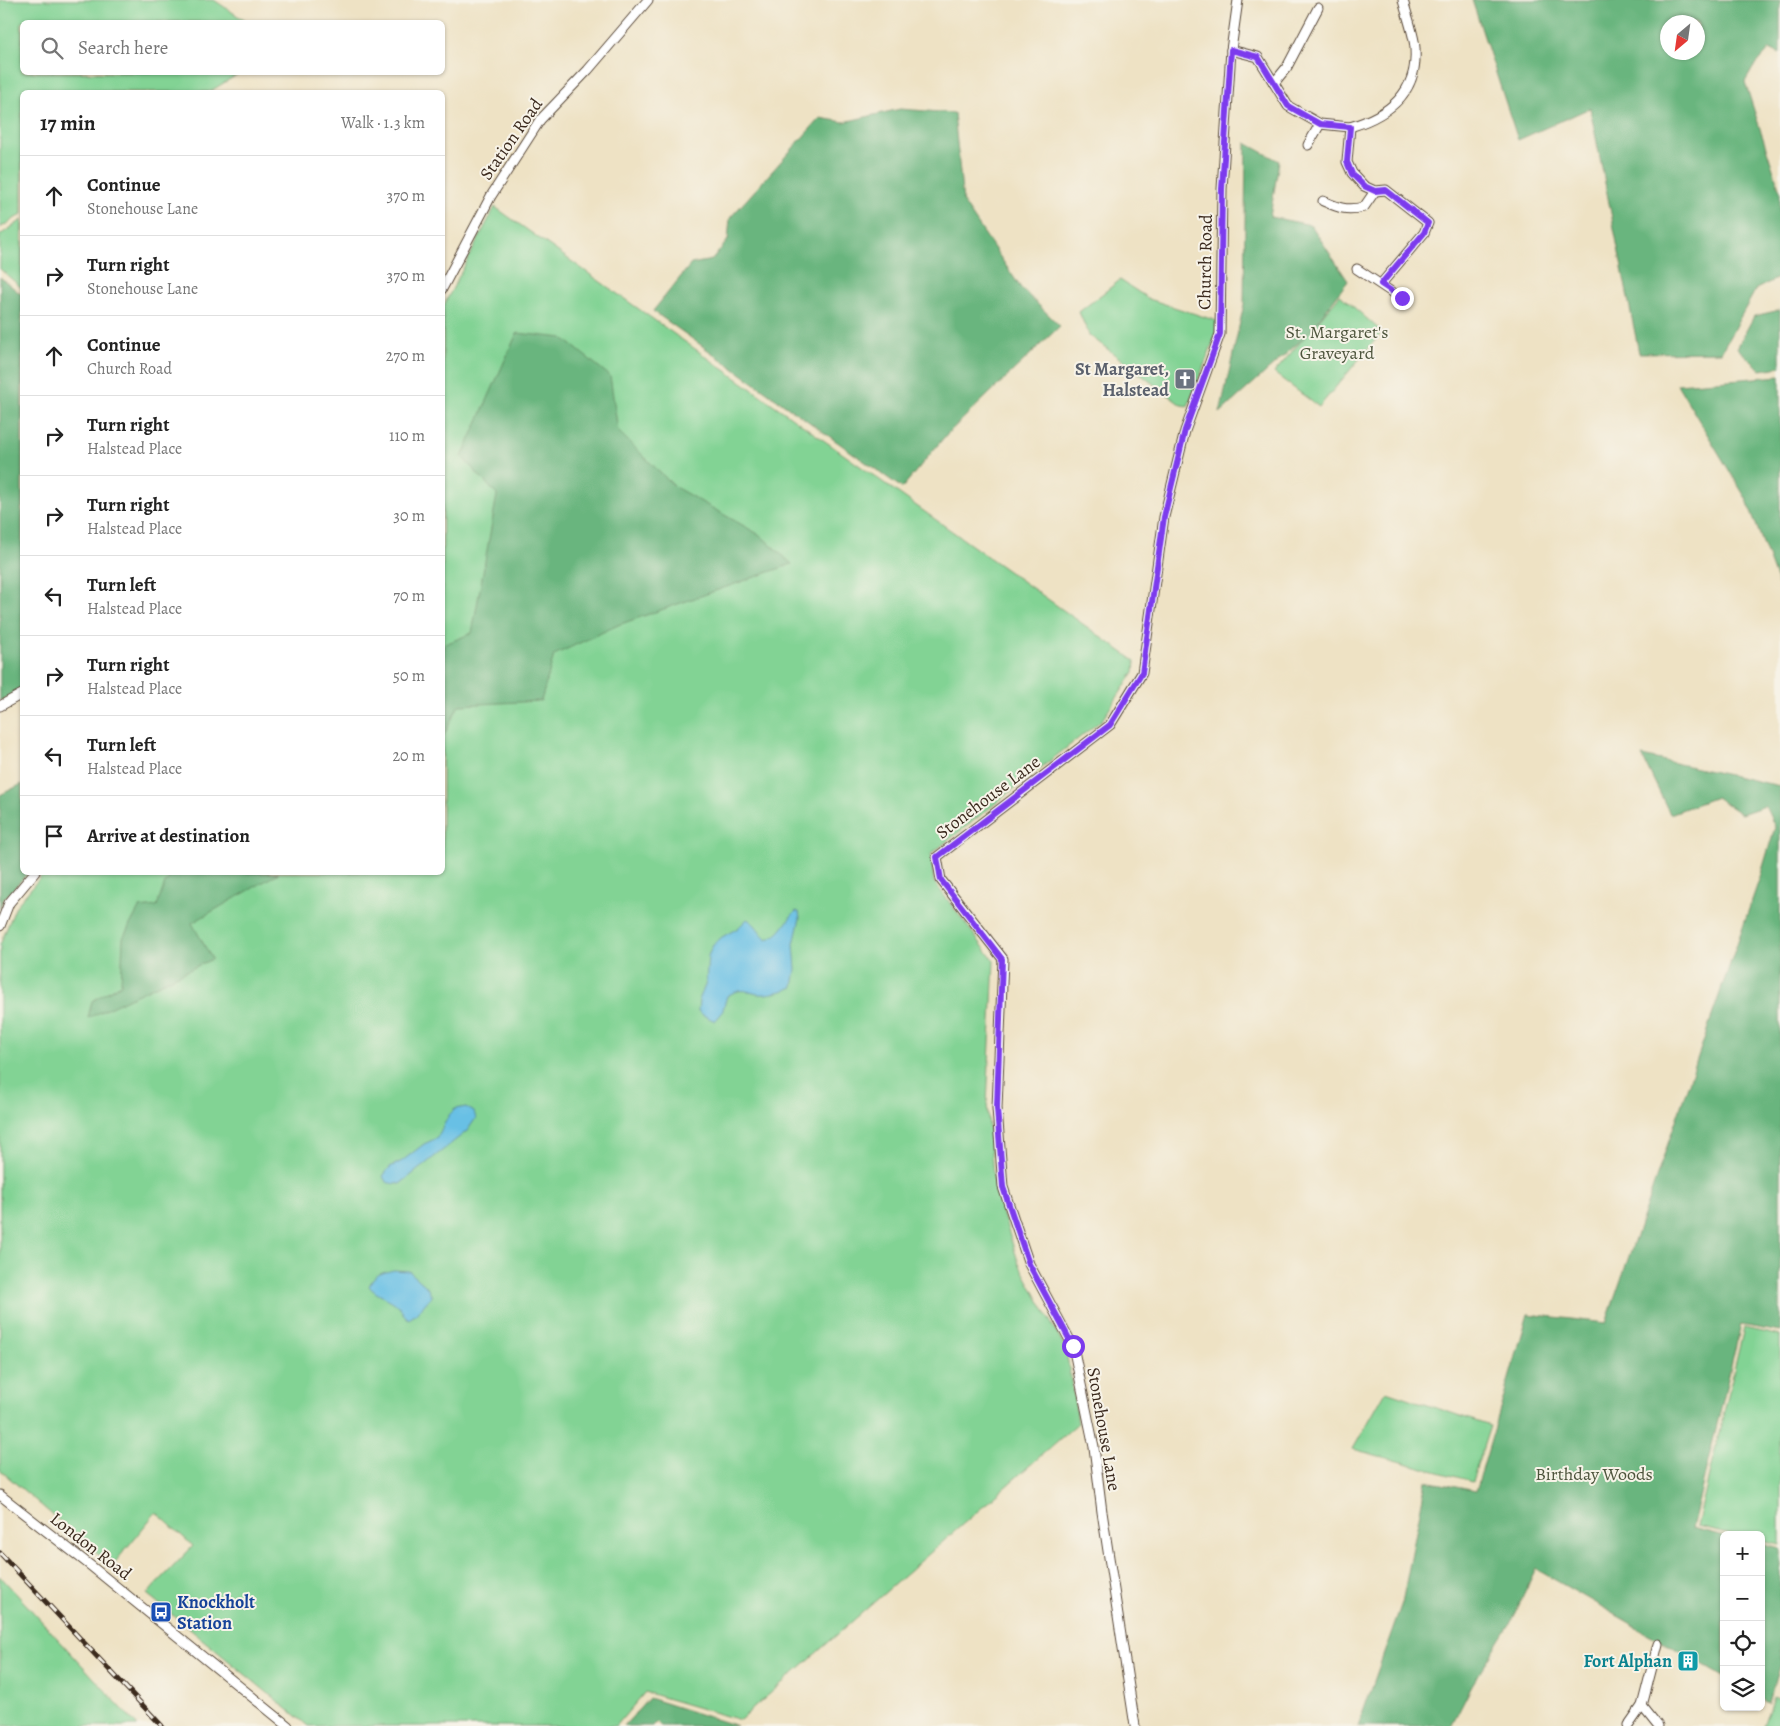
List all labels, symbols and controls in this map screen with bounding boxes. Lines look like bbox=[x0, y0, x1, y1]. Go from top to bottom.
north arrow bbox=[1660, 15, 1705, 60]
search box bbox=[20, 20, 445, 75]
icon: search bbox=[38, 34, 66, 62]
text: Search here bbox=[78, 35, 168, 61]
street label: Station Road bbox=[474, 93, 548, 185]
text: 17 min bbox=[40, 109, 96, 137]
text: Walk · 1.3 km bbox=[341, 112, 425, 134]
text: Continue bbox=[87, 172, 161, 198]
icon: ahead bbox=[40, 182, 68, 210]
text: 370 m bbox=[387, 185, 425, 207]
text: Stonehouse Lane bbox=[87, 198, 198, 220]
street label: Church Road bbox=[1192, 214, 1218, 310]
text: Turn right bbox=[87, 252, 169, 278]
icon: right bbox=[40, 262, 68, 290]
text: 370 m bbox=[387, 265, 425, 287]
text: Stonehouse Lane bbox=[87, 278, 198, 300]
route end bbox=[1391, 287, 1414, 310]
park label: St. Margaret's Graveyard bbox=[1286, 320, 1388, 365]
text: Continue bbox=[87, 332, 161, 358]
icon: ahead bbox=[40, 342, 68, 370]
text: 270 m bbox=[386, 345, 425, 367]
place label: St Margaret, Halstead bbox=[1075, 357, 1169, 402]
text: Church Road bbox=[87, 358, 172, 380]
church icon: St Margaret, Halstead bbox=[1173, 367, 1197, 391]
text: Turn right bbox=[87, 412, 169, 438]
icon: right bbox=[40, 422, 68, 450]
text: 110 m bbox=[389, 425, 425, 447]
text: Halstead Place bbox=[87, 438, 182, 460]
text: Turn right bbox=[87, 492, 169, 518]
icon: right bbox=[40, 502, 68, 530]
text: 30 m bbox=[393, 505, 425, 527]
text: Halstead Place bbox=[87, 518, 182, 540]
text: Turn left bbox=[87, 572, 156, 598]
icon: left bbox=[40, 582, 68, 610]
text: 70 m bbox=[393, 585, 425, 607]
text: Halstead Place bbox=[87, 598, 182, 620]
text: Turn right bbox=[87, 652, 169, 678]
icon: right bbox=[40, 662, 68, 690]
text: 50 m bbox=[393, 665, 425, 687]
text: Halstead Place bbox=[87, 678, 182, 700]
text: Turn left bbox=[87, 732, 156, 758]
icon: left bbox=[40, 742, 68, 770]
text: 20 m bbox=[392, 745, 425, 767]
street label: Stonehouse Lane bbox=[931, 750, 1045, 844]
text: Halstead Place bbox=[87, 758, 182, 780]
icon: arrive bbox=[40, 822, 68, 850]
text: Arrive at destination bbox=[87, 823, 250, 849]
route start bbox=[1062, 1335, 1085, 1358]
street label: Stonehouse Lane bbox=[1081, 1365, 1127, 1493]
park label: Birthday Woods bbox=[1535, 1462, 1653, 1486]
street label: London Road bbox=[45, 1507, 137, 1586]
map controls bbox=[1720, 1531, 1765, 1711]
button: + bbox=[1720, 1531, 1765, 1576]
button: − bbox=[1720, 1576, 1765, 1621]
place label: Knockholt Station bbox=[177, 1590, 255, 1635]
bus stop icon: Knockholt Station bbox=[149, 1600, 173, 1624]
button: locate bbox=[1720, 1621, 1765, 1666]
place label: Fort Alphan bbox=[1583, 1649, 1672, 1673]
building icon: Fort Alphan bbox=[1676, 1649, 1700, 1673]
button: layers bbox=[1720, 1666, 1765, 1711]

